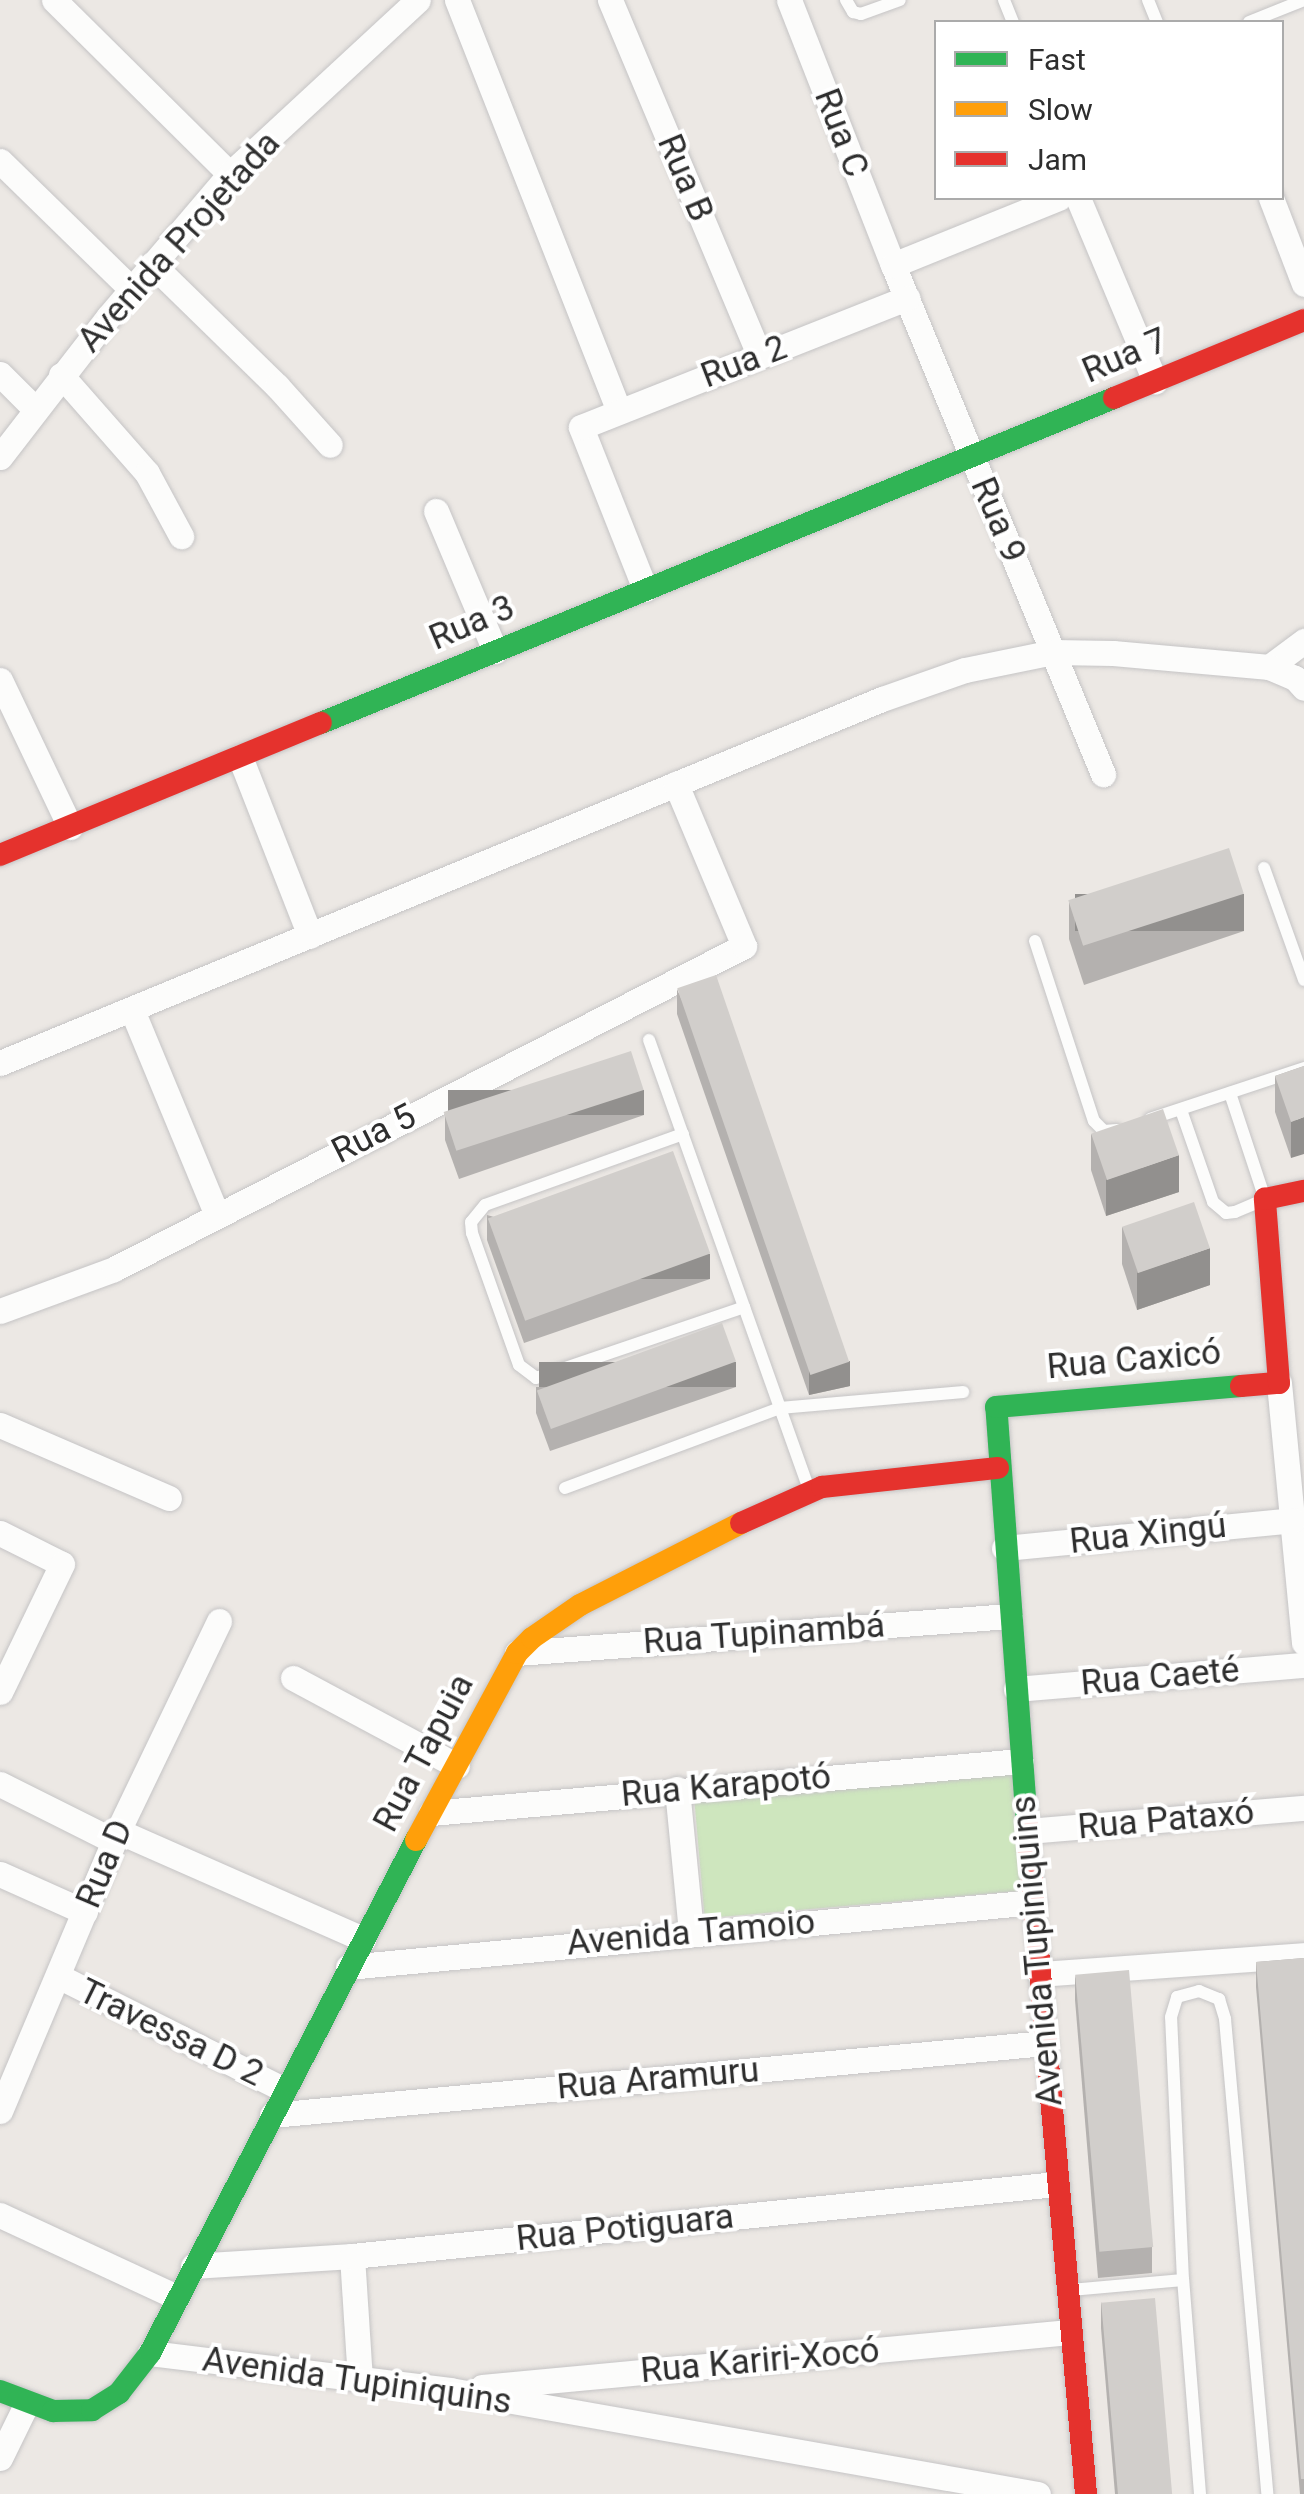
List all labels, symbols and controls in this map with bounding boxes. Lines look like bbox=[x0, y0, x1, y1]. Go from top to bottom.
legend bbox=[934, 20, 1284, 200]
text: Fast bbox=[1028, 42, 1086, 77]
street label: Rua C bbox=[805, 83, 877, 183]
text: Slow bbox=[1028, 92, 1093, 127]
street label: Avenida Projetada bbox=[69, 123, 289, 361]
street label: Rua B bbox=[648, 128, 722, 228]
text: Jam bbox=[1028, 142, 1087, 177]
street label: Rua 7 bbox=[1076, 319, 1174, 393]
street label: Rua 2 bbox=[695, 327, 793, 397]
street label: Rua 9 bbox=[961, 471, 1035, 569]
street label: Rua 3 bbox=[423, 586, 521, 660]
street label: Rua 5 bbox=[325, 1095, 423, 1173]
street label: Rua Caxicó bbox=[1045, 1331, 1223, 1389]
street label: Rua Xingú bbox=[1068, 1505, 1228, 1563]
street label: Rua Tupinambá bbox=[641, 1605, 887, 1663]
street label: Rua Caeté bbox=[1079, 1649, 1241, 1705]
street label: Rua Tapuia bbox=[365, 1667, 483, 1839]
street label: Rua Karapotó bbox=[619, 1756, 833, 1816]
street label: Rua Pataxó bbox=[1076, 1791, 1256, 1849]
street label: Avenida Tupiniquins bbox=[1002, 1794, 1072, 2108]
street label: Rua D bbox=[68, 1814, 142, 1914]
street label: Avenida Tamoio bbox=[565, 1901, 817, 1965]
street label: Travessa D 2 bbox=[72, 1970, 270, 2096]
street label: Rua Aramuru bbox=[555, 2049, 761, 2109]
street label: Rua Potiguara bbox=[514, 2196, 736, 2260]
street label: Rua Kariri-Xocó bbox=[639, 2330, 881, 2392]
street label: Avenida Tupiniquins bbox=[199, 2338, 515, 2424]

